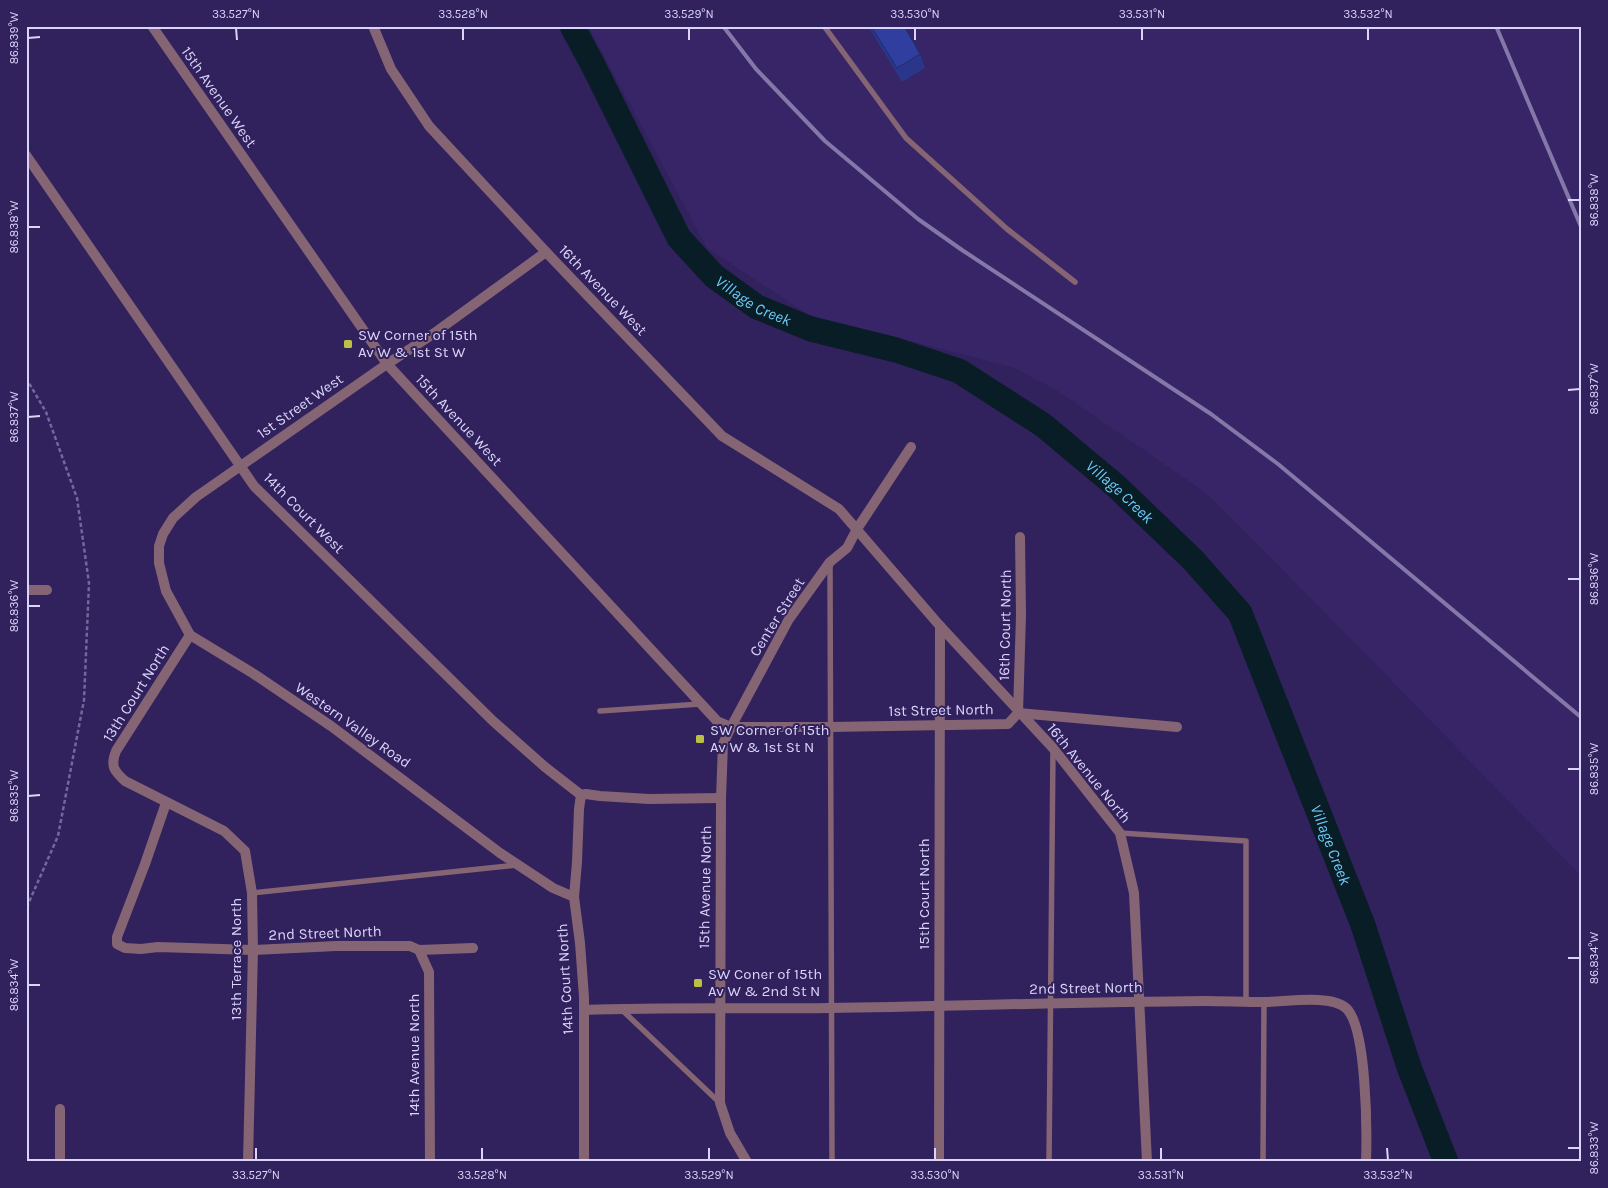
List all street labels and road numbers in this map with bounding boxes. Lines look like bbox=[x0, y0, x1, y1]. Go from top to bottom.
street label: 15th Avenue West bbox=[178, 43, 261, 151]
street label: 16th Avenue West bbox=[555, 241, 651, 339]
street label: 1st Street West bbox=[253, 369, 347, 442]
street label: 15th Avenue West bbox=[412, 370, 506, 470]
street label: 14th Court West bbox=[260, 469, 348, 557]
street label: 16th Court North bbox=[995, 569, 1015, 681]
street label: Center Street bbox=[746, 574, 809, 660]
street label: 13th Court North bbox=[99, 641, 173, 745]
street label: Western Valley Road bbox=[292, 678, 414, 772]
street label: 1st Street North bbox=[888, 700, 994, 720]
street label: 16th Avenue North bbox=[1043, 719, 1135, 827]
street label: 15th Avenue North bbox=[695, 825, 715, 949]
street label: 15th Court North bbox=[915, 838, 933, 950]
street label: 13th Terrace North bbox=[227, 898, 245, 1020]
street label: 2nd Street North bbox=[268, 922, 382, 944]
street label: 14th Court North bbox=[553, 923, 577, 1035]
street label: 2nd Street North bbox=[1029, 978, 1143, 998]
street label: 14th Avenue North bbox=[405, 993, 423, 1117]

